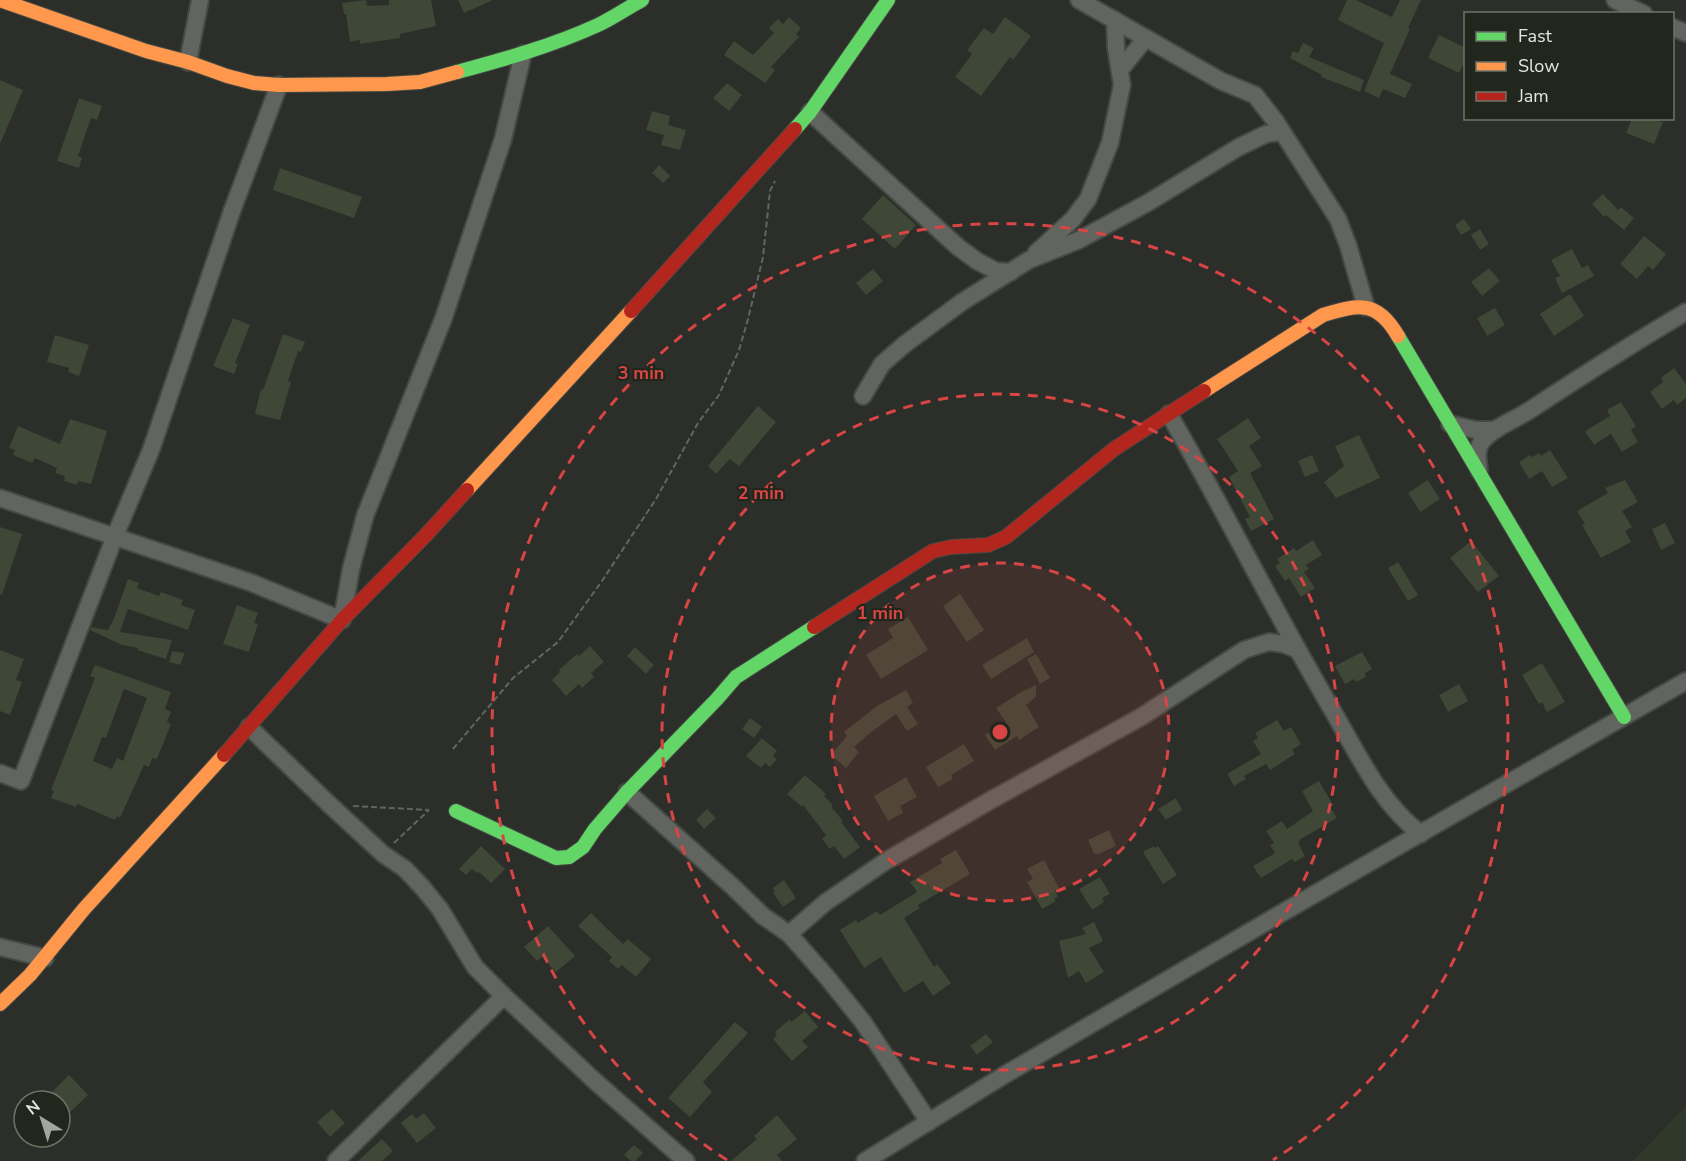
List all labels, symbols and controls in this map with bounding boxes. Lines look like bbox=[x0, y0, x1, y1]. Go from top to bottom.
legend bbox=[1464, 12, 1674, 120]
text: Fast bbox=[1518, 24, 1553, 48]
text: Slow bbox=[1518, 54, 1559, 78]
text: Jam bbox=[1517, 84, 1549, 108]
text: 3 min bbox=[618, 361, 664, 385]
text: 2 min bbox=[738, 481, 784, 505]
text: 1 min bbox=[857, 601, 903, 625]
centre of rings bbox=[990, 722, 1010, 742]
north arrow bbox=[12, 1089, 72, 1149]
text: N bbox=[22, 1096, 45, 1120]

